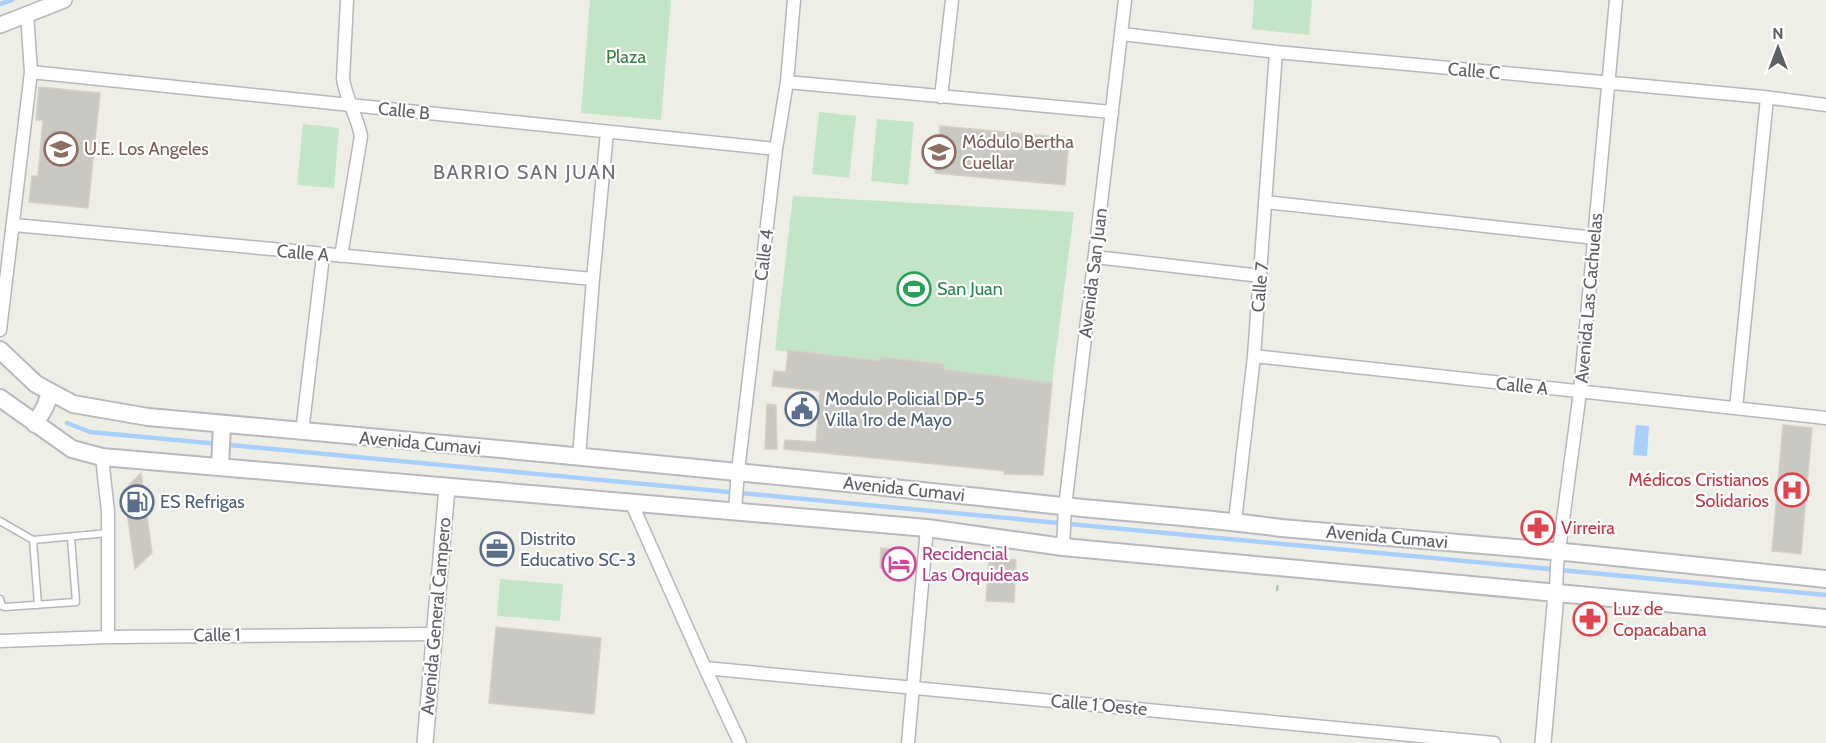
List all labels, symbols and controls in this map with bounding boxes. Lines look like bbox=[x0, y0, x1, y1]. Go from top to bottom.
north arrow bbox=[1748, 18, 1808, 78]
text: N bbox=[1772, 24, 1784, 43]
park label: Plaza bbox=[606, 46, 646, 68]
street label: Calle C bbox=[1447, 58, 1501, 84]
street label: Calle B bbox=[377, 97, 431, 125]
school or university icon: U.E. Los Angeles bbox=[43, 131, 79, 167]
place label: Módulo Bertha Cuellar bbox=[962, 131, 1074, 174]
school or university icon: Módulo Bertha Cuellar bbox=[921, 134, 957, 170]
place label: U.E. Los Angeles bbox=[84, 138, 209, 160]
district label: BARRIO SAN JUAN bbox=[433, 160, 617, 184]
street label: Avenida San Juan bbox=[1074, 207, 1112, 339]
street label: Avenida Las Cachuelas bbox=[1571, 212, 1607, 384]
street label: Calle 4 bbox=[750, 228, 778, 282]
street label: Calle A bbox=[276, 240, 330, 266]
street label: Calle 7 bbox=[1247, 261, 1273, 313]
sports icon: San Juan bbox=[896, 271, 932, 307]
place label: San Juan bbox=[937, 278, 1003, 300]
street label: Calle A bbox=[1495, 372, 1549, 400]
place label: Modulo Policial DP-5 Villa 1ro de Mayo bbox=[825, 388, 985, 431]
public building icon: Modulo Policial DP-5 Villa 1ro de Mayo bbox=[784, 391, 820, 427]
street label: Avenida Cumavi bbox=[358, 427, 482, 459]
place label: Médicos Cristianos Solidarios bbox=[1628, 469, 1769, 512]
street label: Avenida Cumavi bbox=[842, 472, 966, 506]
hospital icon: Médicos Cristianos Solidarios bbox=[1774, 472, 1810, 508]
fuel station icon: ES Refrigas bbox=[119, 484, 155, 520]
place label: ES Refrigas bbox=[160, 491, 245, 513]
pharmacy icon: Virreira bbox=[1520, 510, 1556, 546]
street label: Avenida General Campero bbox=[416, 516, 456, 716]
place label: Virreira bbox=[1561, 517, 1615, 539]
street label: Avenida Cumavi bbox=[1325, 521, 1449, 553]
place label: Distrito Educativo SC-3 bbox=[520, 528, 636, 571]
office icon: Distrito Educativo SC-3 bbox=[479, 531, 515, 567]
place label: Recidencial Las Orquideas bbox=[922, 543, 1029, 586]
hotel icon: Recidencial Las Orquideas bbox=[881, 546, 917, 582]
place label: Luz de Copacabana bbox=[1613, 598, 1707, 641]
pharmacy icon: Luz de Copacabana bbox=[1572, 601, 1608, 637]
street label: Calle 1 bbox=[193, 624, 241, 646]
street label: Calle 1 Oeste bbox=[1050, 690, 1148, 720]

